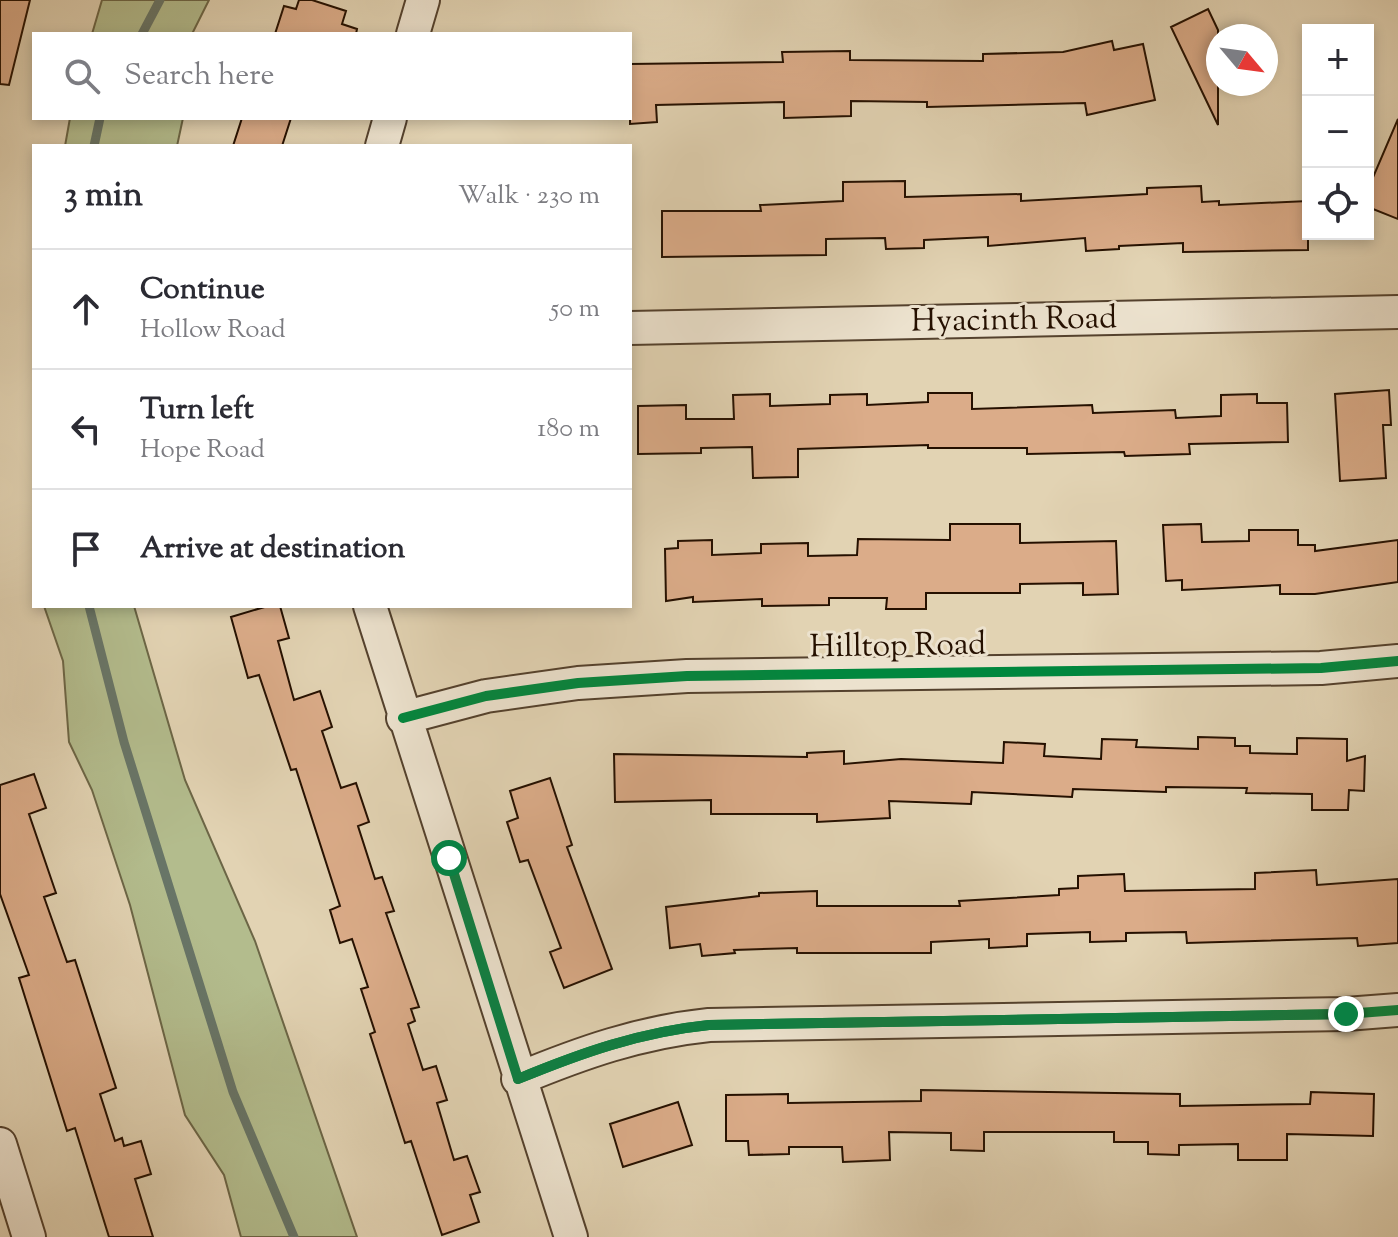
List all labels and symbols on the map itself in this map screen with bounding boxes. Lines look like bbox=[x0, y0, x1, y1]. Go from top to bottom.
north arrow bbox=[1206, 24, 1278, 96]
street label: Hyacinth Road bbox=[911, 296, 1117, 346]
street label: Hilltop Road bbox=[809, 622, 987, 672]
route start bbox=[431, 840, 467, 876]
route end bbox=[1328, 996, 1364, 1032]

